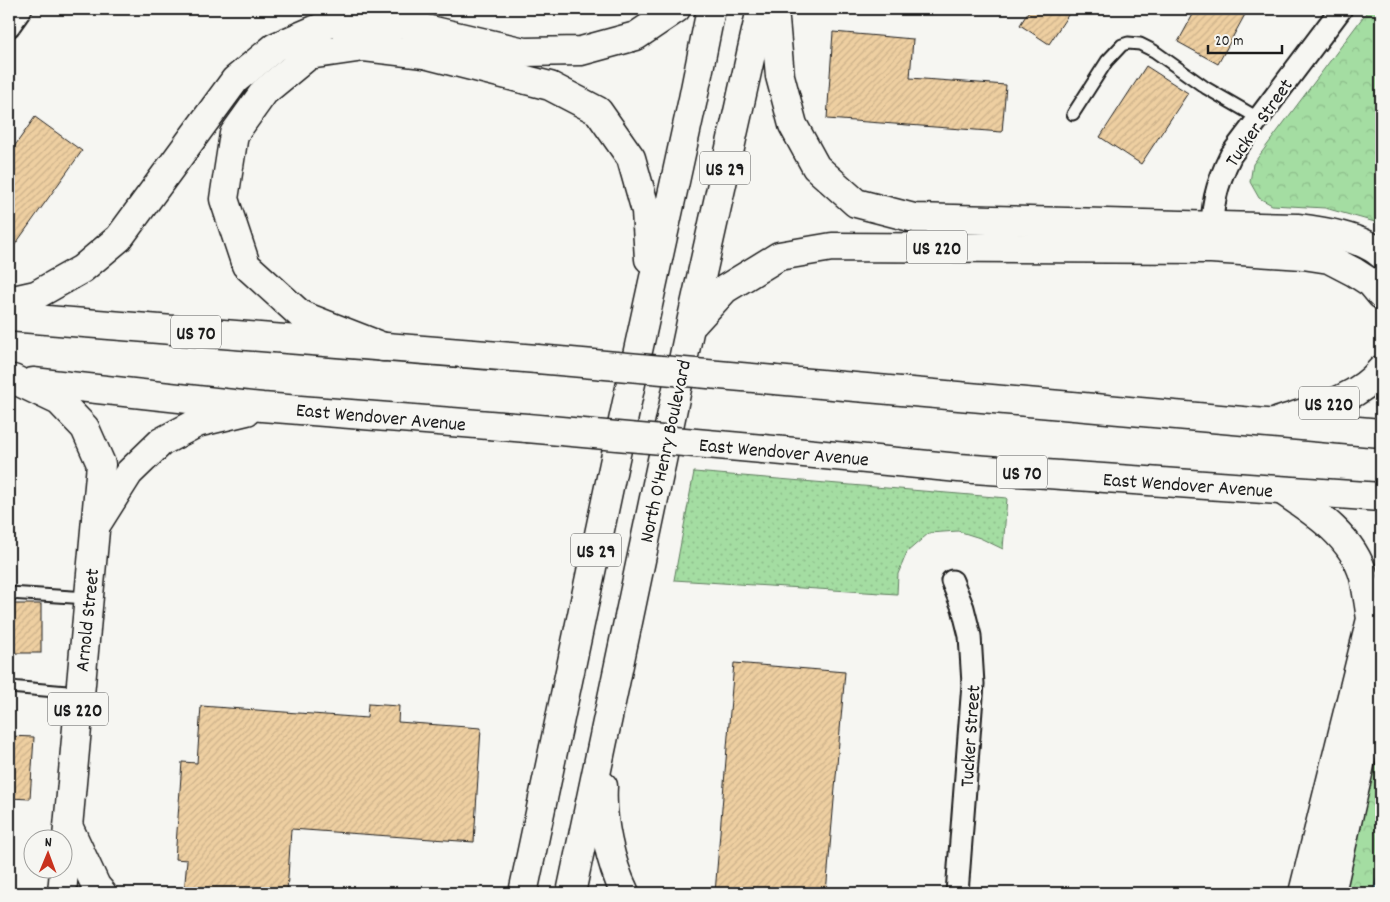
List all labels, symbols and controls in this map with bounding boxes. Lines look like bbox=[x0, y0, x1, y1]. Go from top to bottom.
scale bar bbox=[1208, 22, 1281, 54]
text: 20 m bbox=[1215, 31, 1243, 53]
street label: Tucker Street bbox=[1220, 74, 1301, 174]
road number: US 29 bbox=[700, 152, 750, 184]
road number: US 220 bbox=[907, 230, 967, 264]
road number: US 70 bbox=[171, 316, 221, 348]
street label: North O'Henry Boulevard bbox=[634, 358, 700, 546]
road number: US 220 bbox=[1299, 386, 1359, 419]
street label: East Wendover Avenue bbox=[295, 398, 467, 440]
street label: East Wendover Avenue bbox=[698, 433, 870, 475]
road number: US 70 bbox=[997, 456, 1047, 488]
street label: East Wendover Avenue bbox=[1102, 467, 1274, 507]
road number: US 29 bbox=[571, 534, 621, 566]
street label: Arnold Street bbox=[70, 567, 108, 673]
street label: Tucker Street bbox=[954, 684, 990, 788]
road number: US 220 bbox=[48, 692, 108, 726]
north arrow bbox=[22, 830, 72, 880]
text: N bbox=[45, 833, 52, 853]

